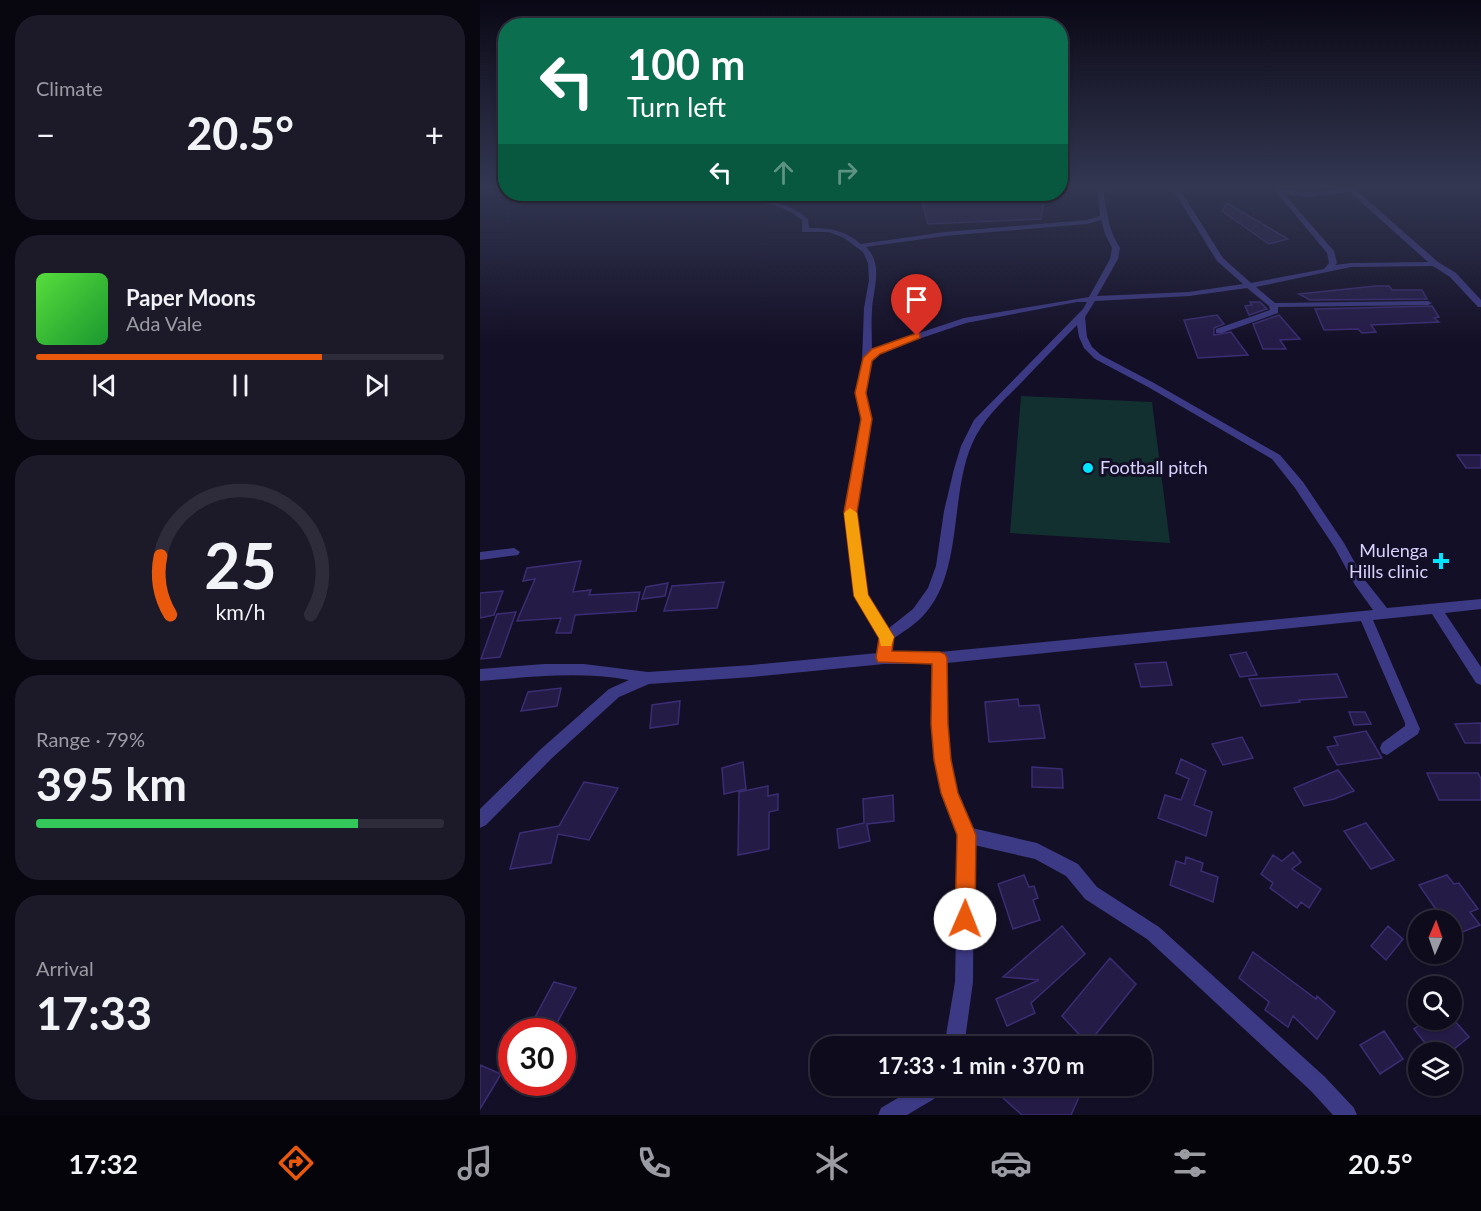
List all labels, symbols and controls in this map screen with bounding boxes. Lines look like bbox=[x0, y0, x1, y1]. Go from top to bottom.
text: 100 m bbox=[627, 39, 745, 89]
icon: left bbox=[528, 42, 606, 120]
text: Climate bbox=[36, 76, 103, 100]
text: Turn left bbox=[627, 90, 726, 123]
text: 20.5° bbox=[186, 106, 294, 160]
text: − bbox=[36, 114, 55, 154]
text: + bbox=[425, 114, 444, 154]
icon: left bbox=[704, 156, 737, 189]
icon: ahead bbox=[767, 156, 800, 189]
icon: right bbox=[830, 156, 863, 189]
pin bbox=[891, 274, 942, 336]
icon: arrive bbox=[900, 283, 933, 316]
text: Paper Moons bbox=[126, 284, 256, 311]
text: Ada Vale bbox=[126, 311, 202, 335]
icon: previous bbox=[88, 369, 121, 402]
icon: pause bbox=[224, 369, 257, 402]
icon: next bbox=[360, 369, 393, 402]
place label: Football pitch bbox=[1100, 456, 1208, 478]
marker: Football pitch bbox=[1081, 461, 1095, 475]
text: 25 bbox=[204, 527, 276, 602]
place label: Mulenga Hills clinic bbox=[1349, 539, 1428, 582]
marker: Mulenga Hills clinic bbox=[1432, 552, 1450, 570]
text: km/h bbox=[215, 599, 265, 625]
text: Range · 79% bbox=[36, 727, 145, 751]
text: 395 km bbox=[36, 757, 187, 811]
position arrow bbox=[933, 887, 997, 951]
north arrow bbox=[1408, 910, 1462, 964]
map controls bbox=[1408, 910, 1462, 1096]
text: Arrival bbox=[36, 956, 94, 980]
button: search bbox=[1408, 976, 1462, 1030]
text: 17:33 bbox=[36, 986, 152, 1040]
speed limit sign: 30 bbox=[498, 1018, 576, 1096]
button: layers bbox=[1408, 1042, 1462, 1096]
text: 17:33 · 1 min · 370 m bbox=[878, 1052, 1084, 1079]
icon: directions bbox=[275, 1142, 317, 1184]
icon: music bbox=[454, 1142, 496, 1184]
icon: phone bbox=[633, 1142, 675, 1184]
icon: climate bbox=[811, 1142, 853, 1184]
icon: car bbox=[990, 1142, 1032, 1184]
icon: filters bbox=[1169, 1142, 1211, 1184]
text: 17:32 bbox=[68, 1147, 138, 1180]
text: 20.5° bbox=[1348, 1147, 1413, 1180]

